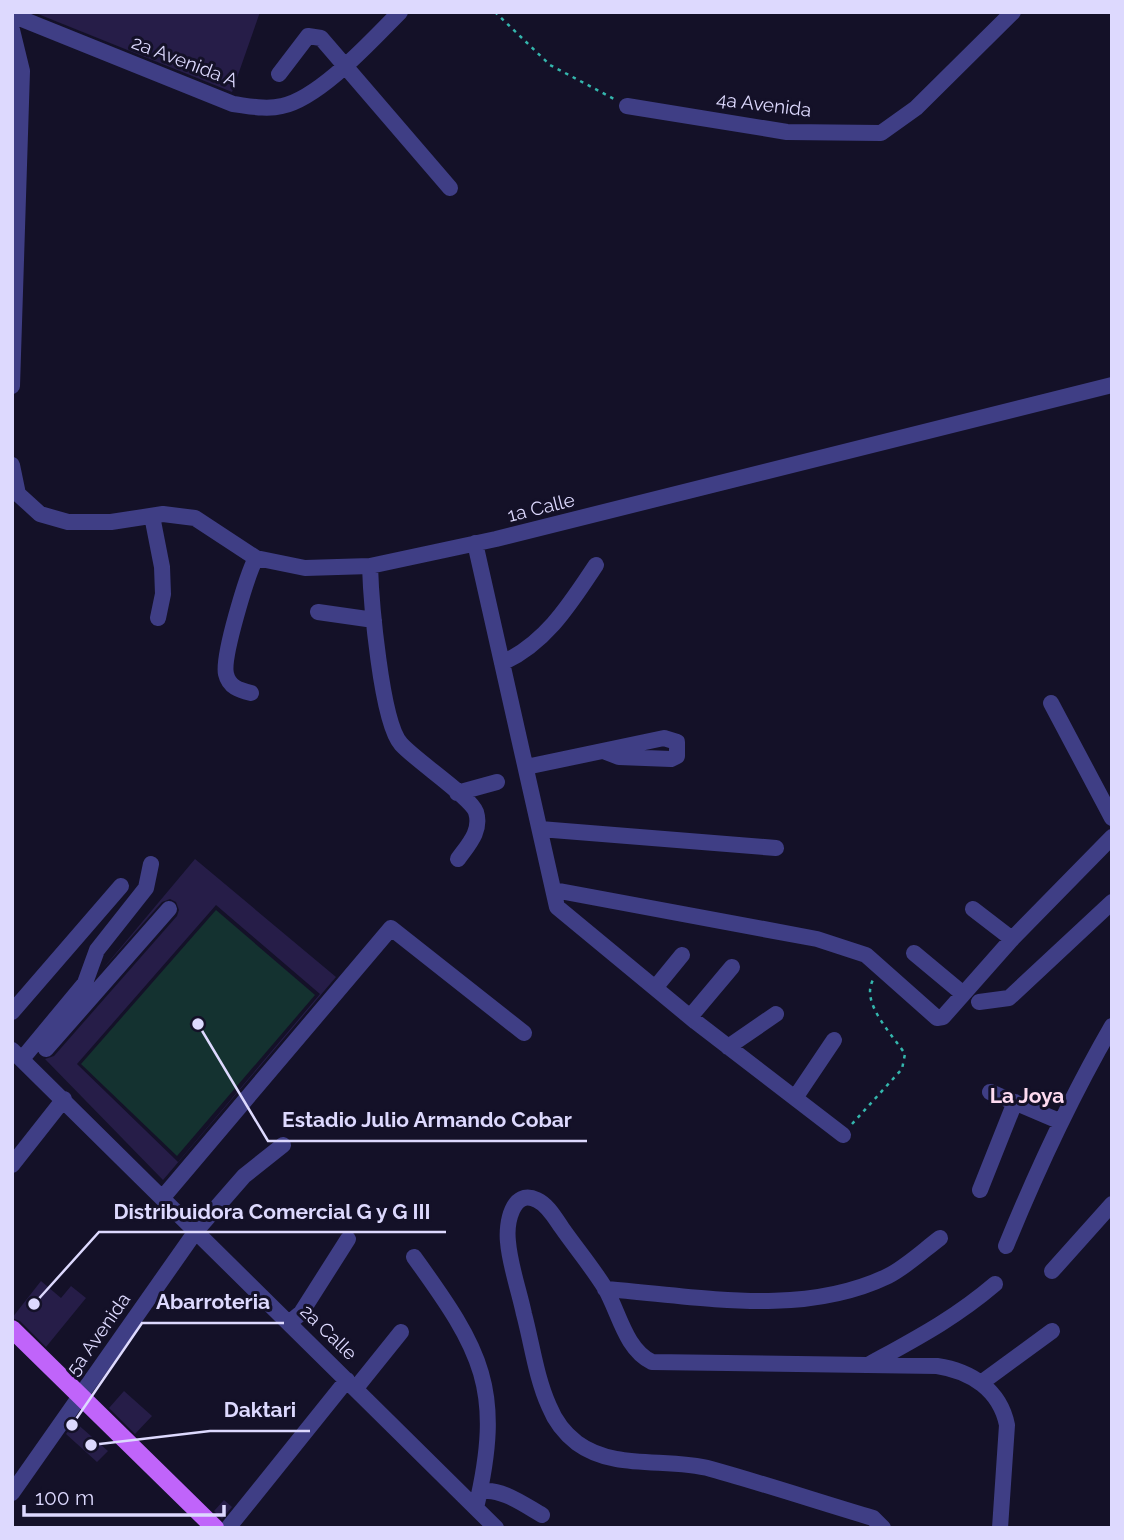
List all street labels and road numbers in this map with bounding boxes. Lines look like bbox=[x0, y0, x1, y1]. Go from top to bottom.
street label: 2a Avenida A bbox=[129, 31, 241, 91]
street label: 4a Avenida bbox=[715, 87, 813, 121]
street label: 1a Calle bbox=[505, 488, 577, 526]
street label: 5a Avenida bbox=[62, 1289, 134, 1379]
street label: 2a Calle bbox=[296, 1300, 362, 1364]

